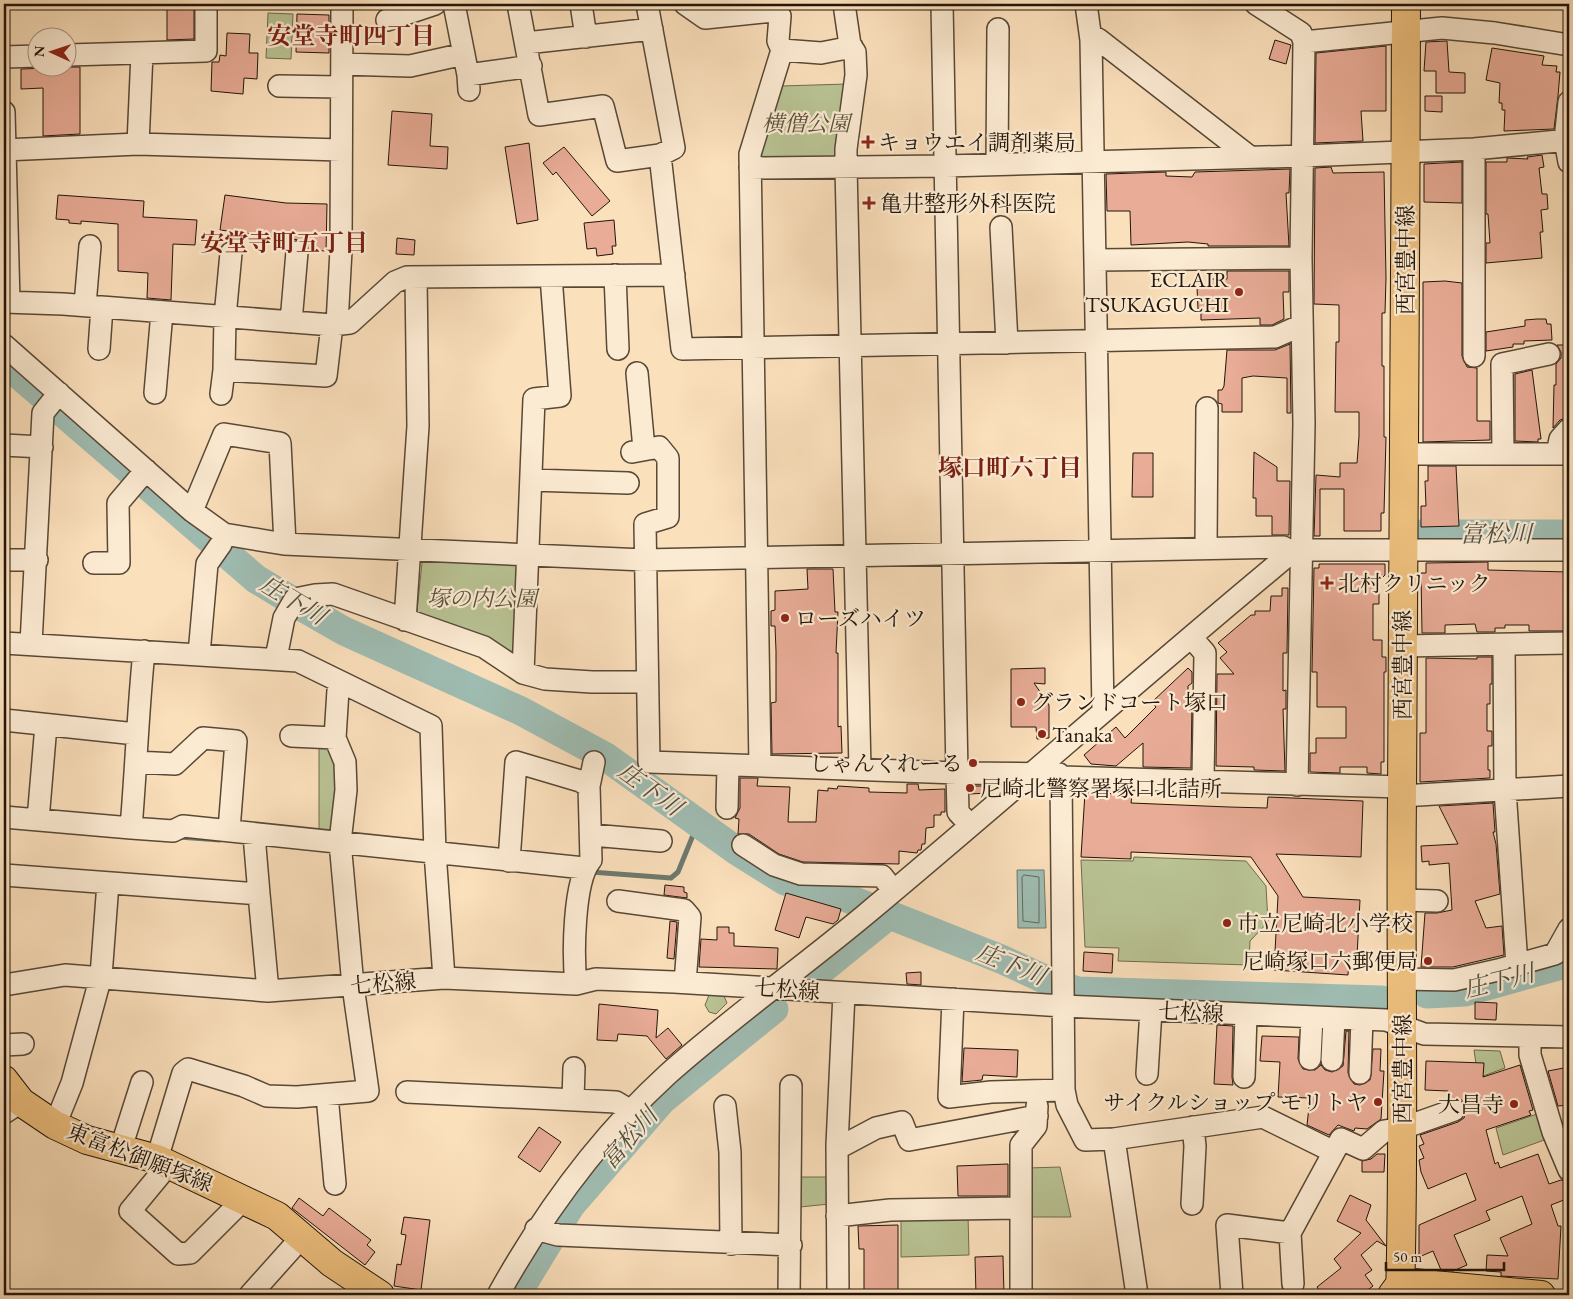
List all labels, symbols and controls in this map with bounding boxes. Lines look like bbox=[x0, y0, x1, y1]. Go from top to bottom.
district label: 安堂寺町四丁目 bbox=[267, 20, 435, 51]
north arrow bbox=[28, 28, 78, 78]
text: N bbox=[30, 45, 48, 57]
park label: 横僧公園 bbox=[762, 109, 853, 138]
place label: キョウエイ調剤薬局 bbox=[878, 128, 1076, 157]
marker: キョウエイ調剤薬局 bbox=[862, 136, 874, 148]
place label: 亀井整形外科医院 bbox=[880, 189, 1056, 218]
marker: 亀井整形外科医院 bbox=[862, 196, 876, 210]
street label: 西宮豊中線 bbox=[1391, 205, 1420, 315]
district label: 安堂寺町五丁目 bbox=[200, 227, 368, 258]
place label: ECLAIR TSUKAGUCHI bbox=[1085, 265, 1230, 319]
marker: ECLAIR TSUKAGUCHI bbox=[1233, 286, 1245, 298]
district label: 塚口町六丁目 bbox=[938, 452, 1082, 483]
water label: 富松川 bbox=[1460, 518, 1535, 549]
water label: 庄下川 bbox=[254, 568, 335, 633]
place label: 北村クリニック bbox=[1338, 569, 1491, 598]
marker: 北村クリニック bbox=[1320, 576, 1334, 590]
park label: 塚の内公園 bbox=[427, 584, 540, 613]
place label: ローズハイツ bbox=[795, 604, 926, 633]
street label: 西宮豊中線 bbox=[1388, 610, 1417, 720]
marker: ローズハイツ bbox=[779, 612, 791, 624]
place label: グランドコート塚口 bbox=[1031, 688, 1228, 717]
marker: グランドコート塚口 bbox=[1015, 696, 1027, 708]
place label: Tanaka bbox=[1052, 720, 1113, 749]
marker: Tanaka bbox=[1036, 728, 1048, 740]
place label: しゃんくれーる bbox=[809, 749, 963, 778]
water label: 庄下川 bbox=[612, 755, 691, 824]
marker: しゃんくれーる bbox=[967, 757, 979, 769]
place label: 尼崎北警察署塚口北詰所 bbox=[980, 774, 1222, 803]
marker: 尼崎北警察署塚口北詰所 bbox=[964, 782, 976, 794]
place label: 市立尼崎北小学校 bbox=[1237, 909, 1413, 938]
marker: 市立尼崎北小学校 bbox=[1221, 917, 1233, 929]
water label: 庄下川 bbox=[972, 936, 1053, 993]
place label: 尼崎塚口六郵便局 bbox=[1242, 947, 1418, 976]
marker: 尼崎塚口六郵便局 bbox=[1422, 955, 1434, 967]
water label: 庄下川 bbox=[1460, 956, 1540, 1004]
street label: 七松線 bbox=[349, 966, 417, 1001]
street label: 七松線 bbox=[753, 973, 821, 1006]
street label: 七松線 bbox=[1157, 996, 1225, 1029]
street label: 西宮豊中線 bbox=[1388, 1014, 1417, 1124]
place label: サイクルショップ モリトヤ bbox=[1103, 1088, 1368, 1117]
place label: 大昌寺 bbox=[1438, 1090, 1504, 1119]
marker: サイクルショップ モリトヤ bbox=[1372, 1096, 1384, 1108]
water label: 富松川 bbox=[593, 1098, 666, 1175]
marker: 大昌寺 bbox=[1508, 1098, 1520, 1110]
street label: 東富松御願塚線 bbox=[63, 1116, 217, 1199]
scale bar bbox=[1386, 1239, 1503, 1271]
text: 50 m bbox=[1393, 1247, 1422, 1266]

